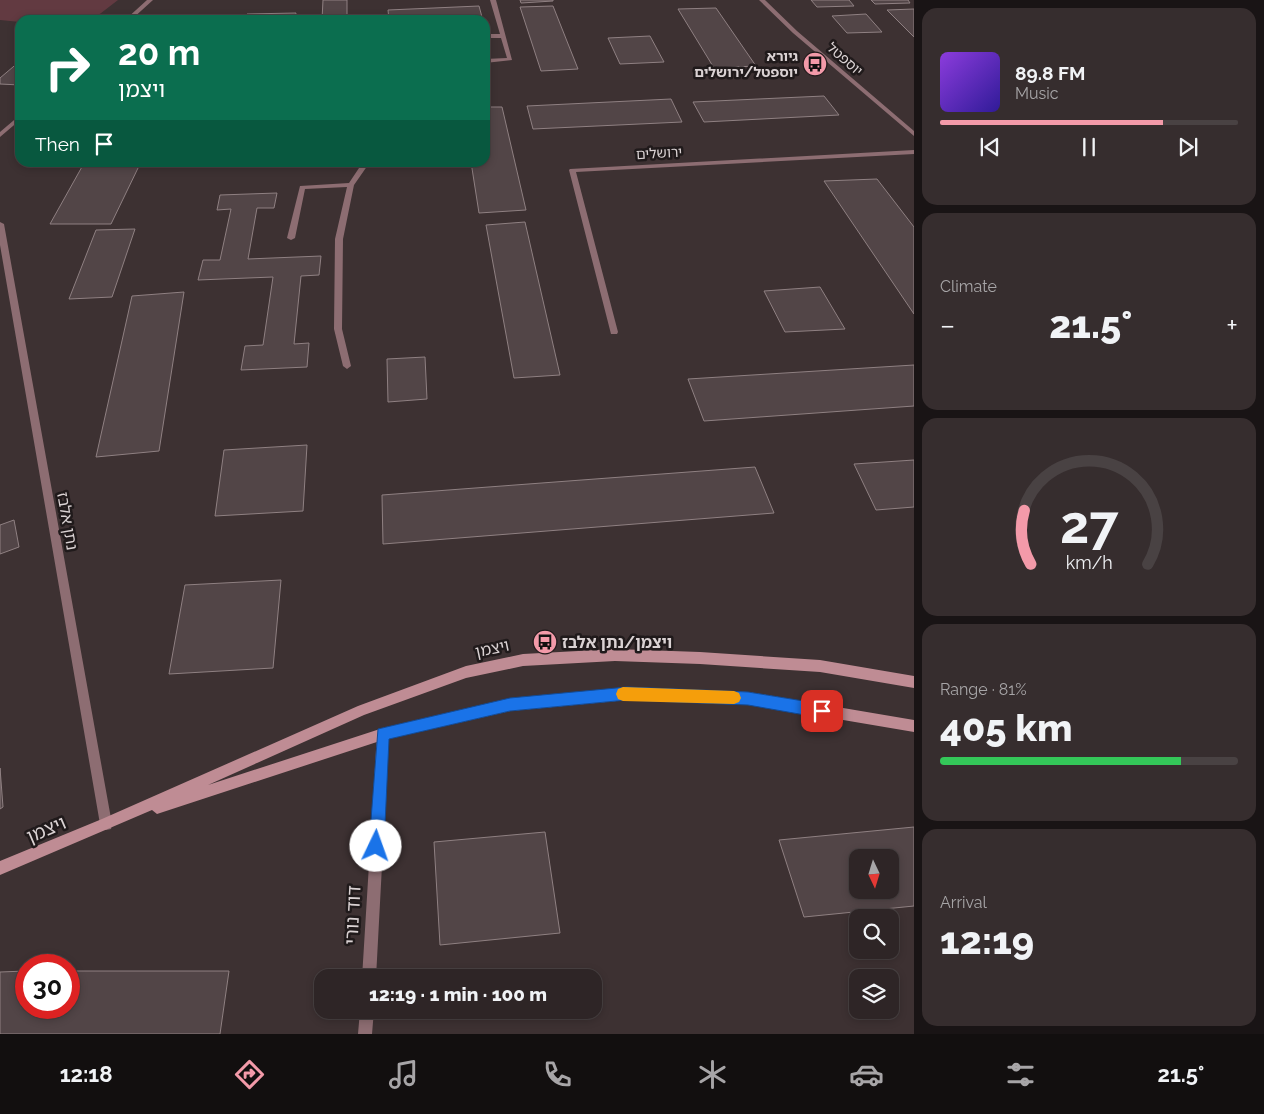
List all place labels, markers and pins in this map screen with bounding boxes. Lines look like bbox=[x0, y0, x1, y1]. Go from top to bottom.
place label: גיורא יוספטל/ירושלים bbox=[694, 48, 798, 80]
bus stop icon: גיורא יוספטל/ירושלים bbox=[802, 51, 828, 77]
bus stop icon: ויצמן/נתן אלבז bbox=[532, 629, 558, 655]
place label: ויצמן/נתן אלבז bbox=[562, 633, 672, 652]
pin bbox=[801, 690, 843, 732]

